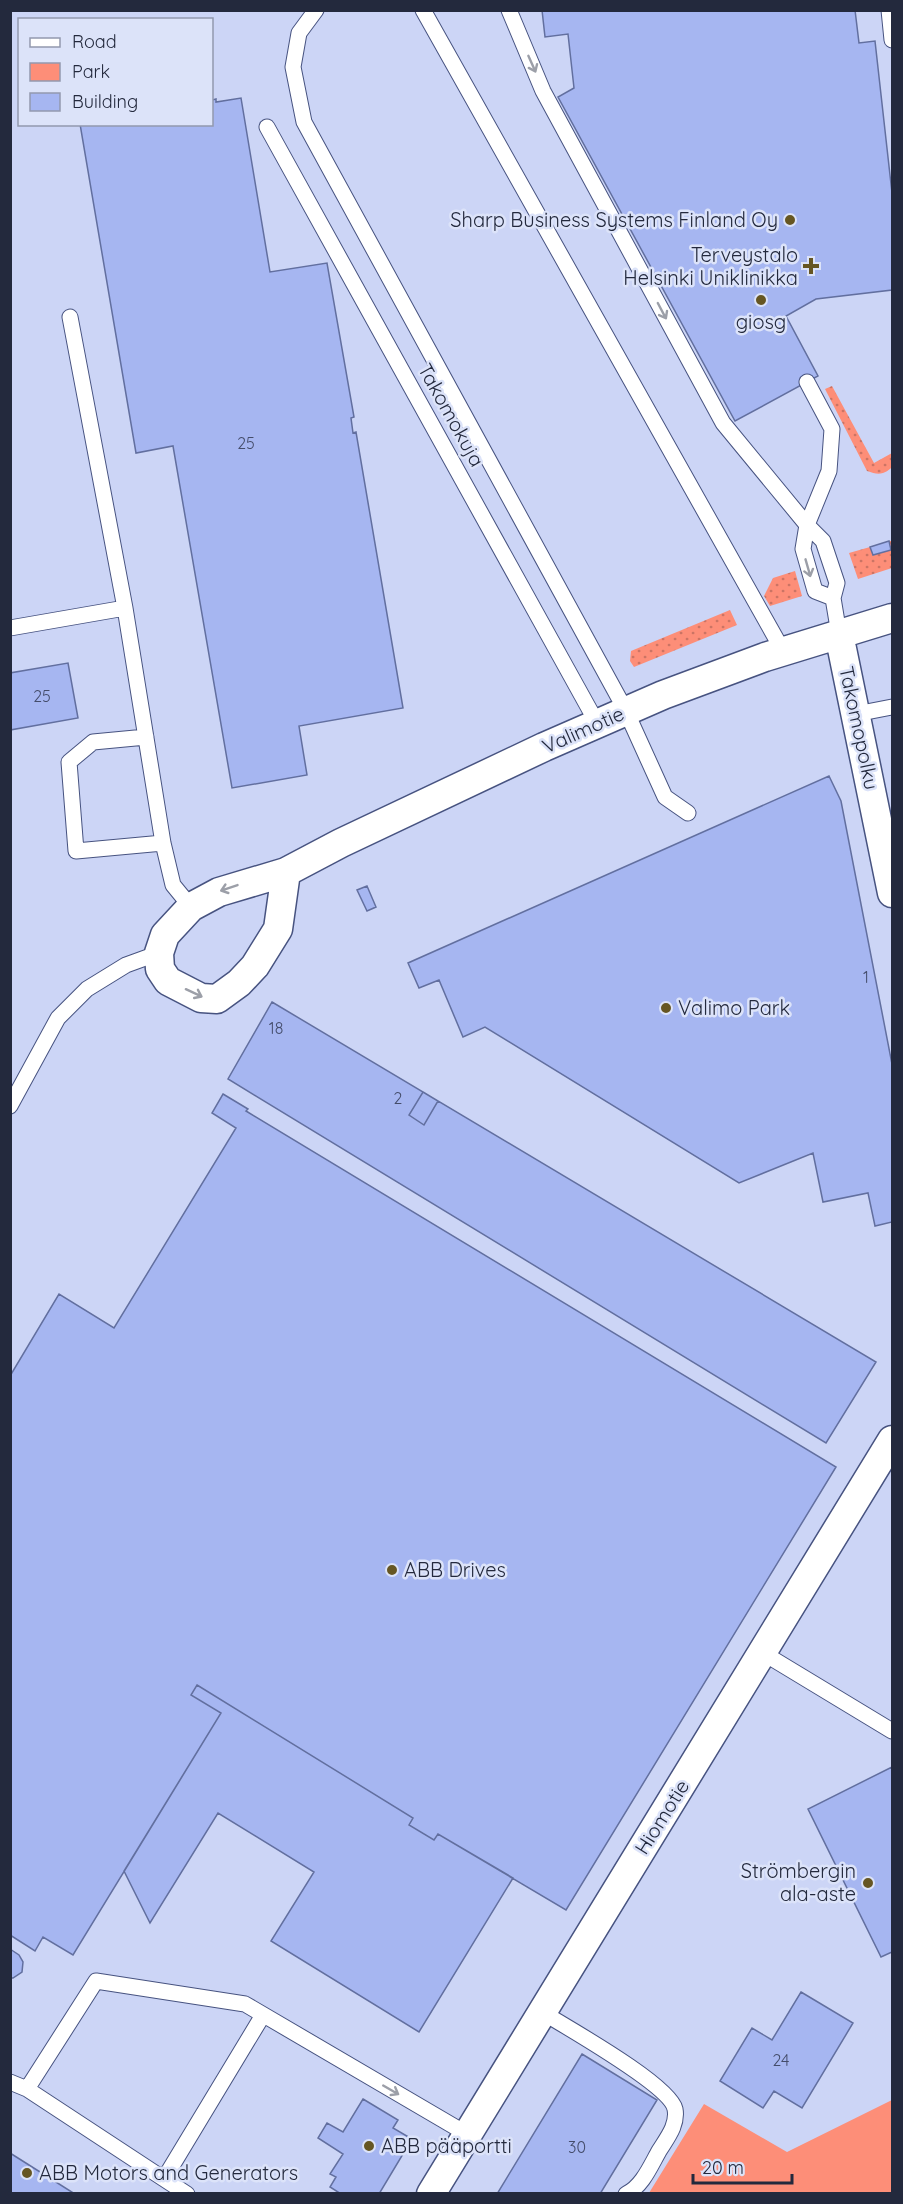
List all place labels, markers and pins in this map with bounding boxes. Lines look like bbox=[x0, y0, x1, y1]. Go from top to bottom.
place label: Sharp Business Systems Finland Oy bbox=[450, 207, 778, 232]
marker: Sharp Business Systems Finland Oy bbox=[783, 213, 797, 227]
place label: Terveystalo Helsinki Uniklinikka bbox=[623, 242, 798, 290]
marker: Terveystalo Helsinki Uniklinikka bbox=[802, 257, 820, 275]
marker: giosg bbox=[754, 293, 768, 307]
place label: giosg bbox=[736, 309, 786, 334]
place label: Valimo Park bbox=[678, 995, 790, 1020]
marker: Valimo Park bbox=[659, 1001, 673, 1015]
place label: ABB Drives bbox=[404, 1557, 506, 1582]
marker: ABB Drives bbox=[385, 1563, 399, 1577]
place label: Strömbergin ala-aste bbox=[741, 1858, 856, 1906]
marker: Strömbergin ala-aste bbox=[861, 1876, 875, 1890]
place label: ABB pääportti bbox=[381, 2133, 512, 2158]
marker: ABB pääportti bbox=[362, 2139, 376, 2153]
place label: ABB Motors and Generators bbox=[39, 2160, 298, 2185]
marker: ABB Motors and Generators bbox=[20, 2166, 34, 2180]

